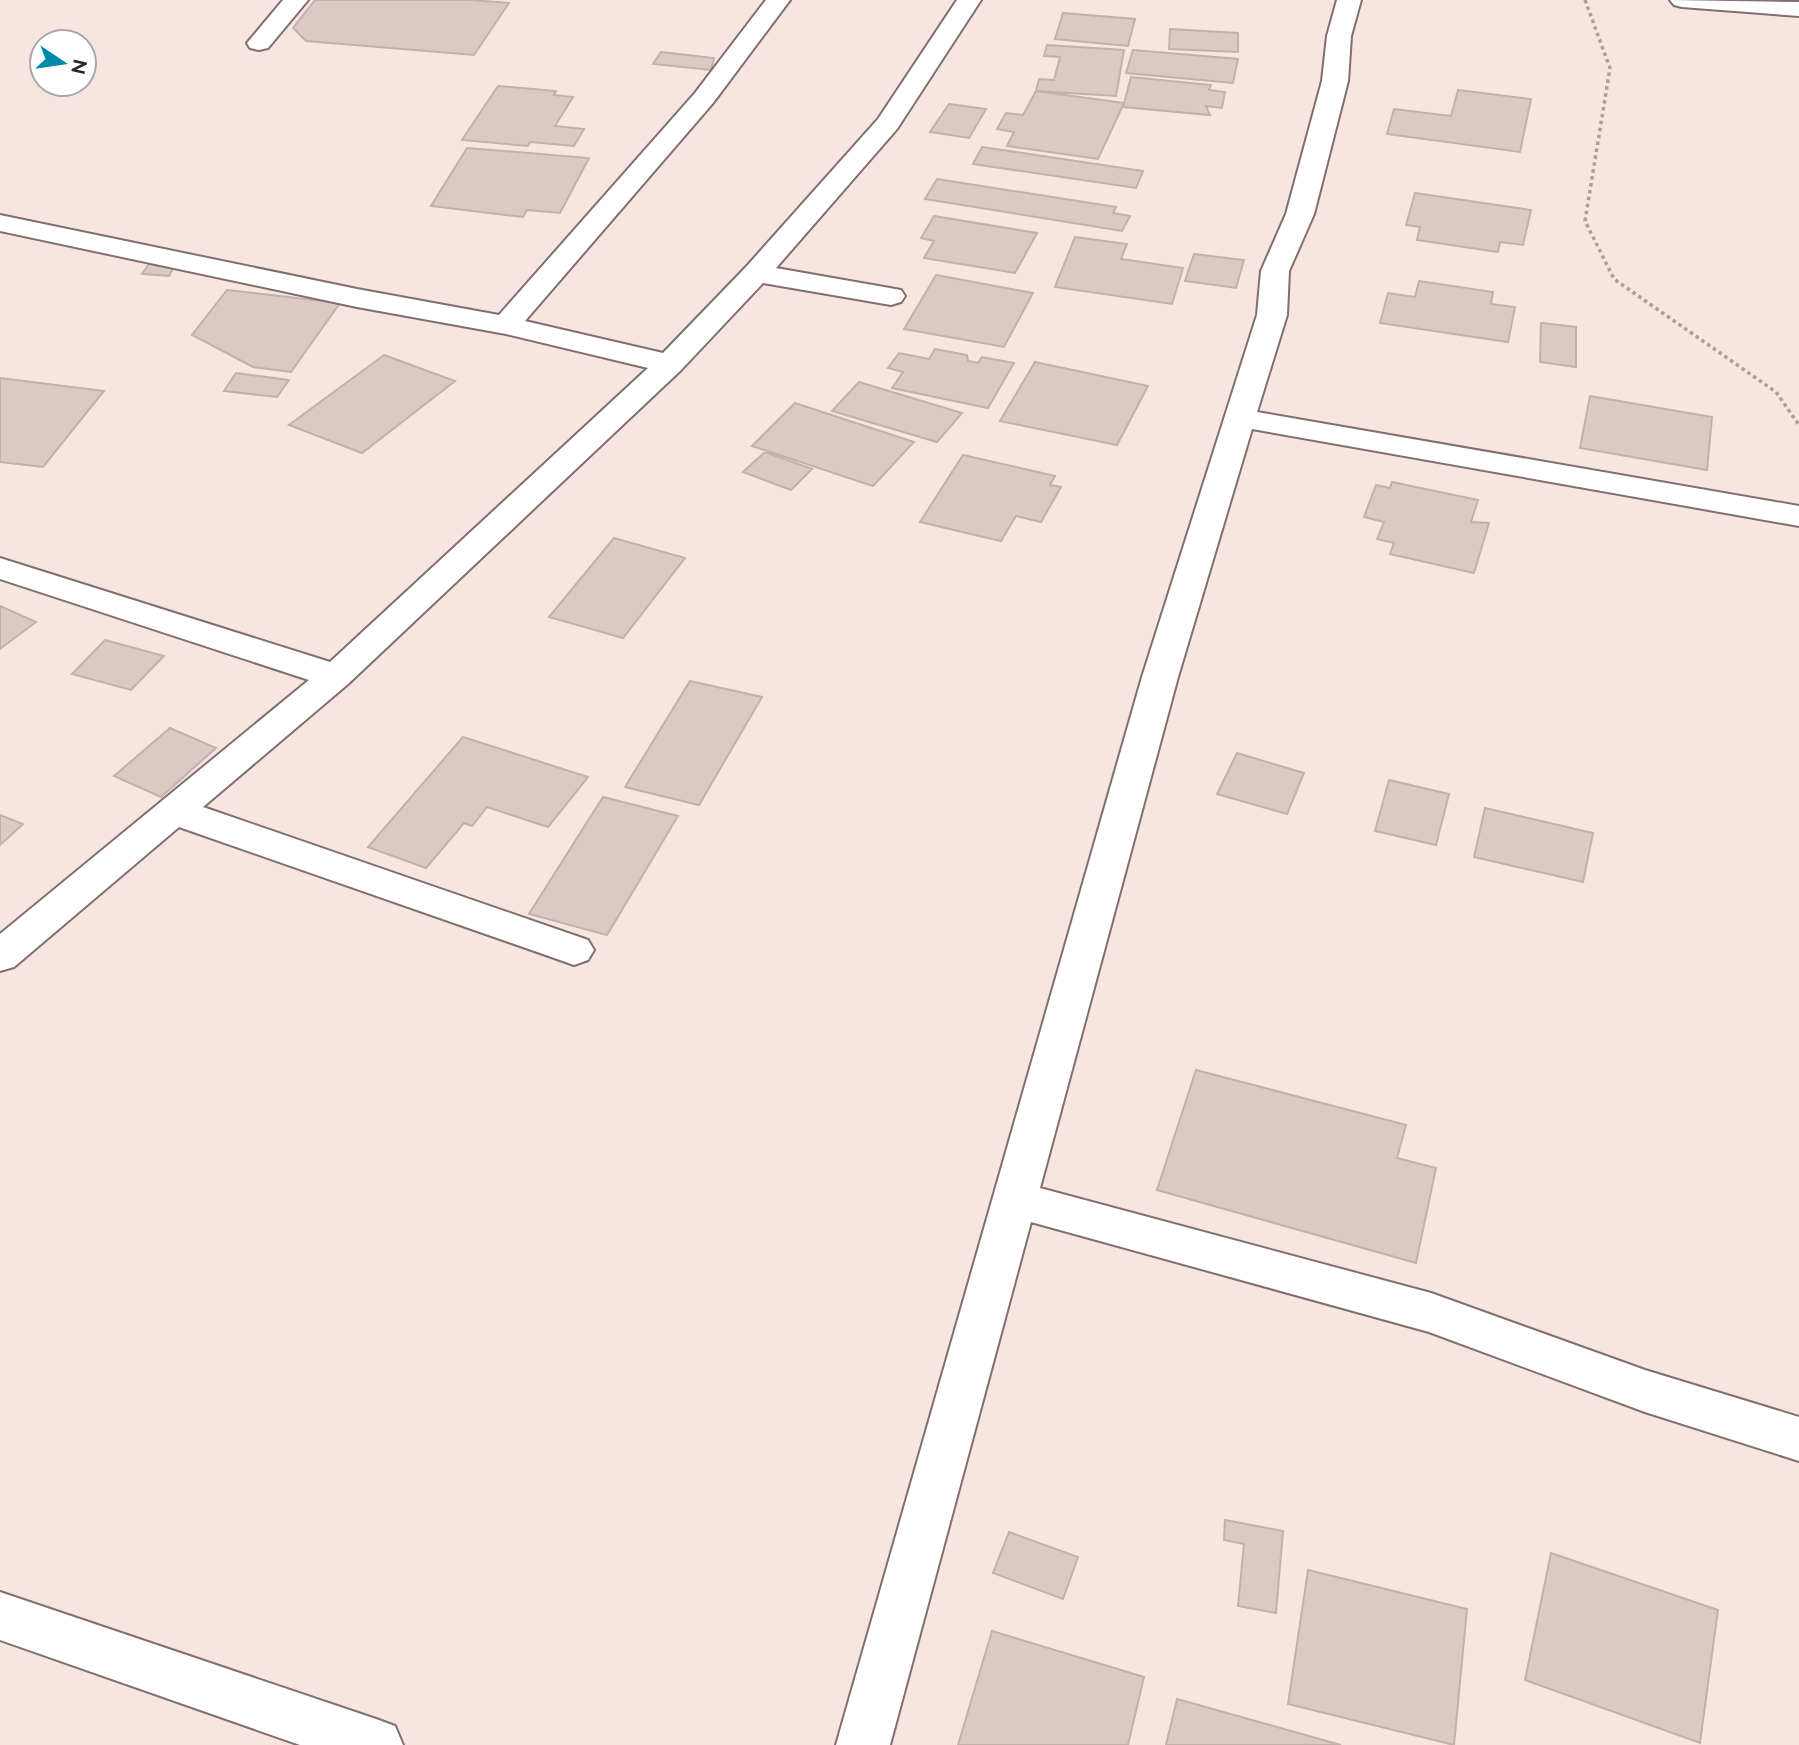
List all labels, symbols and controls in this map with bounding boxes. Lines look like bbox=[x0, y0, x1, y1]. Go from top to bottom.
north arrow bbox=[28, 28, 98, 98]
text: N bbox=[67, 57, 92, 76]

